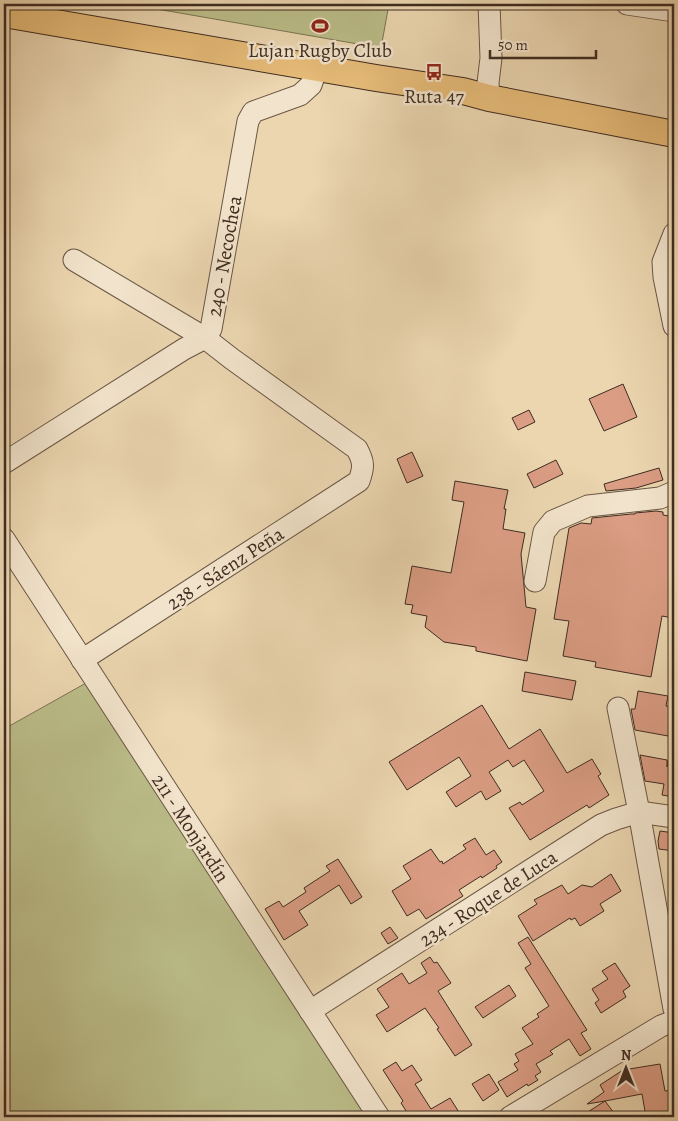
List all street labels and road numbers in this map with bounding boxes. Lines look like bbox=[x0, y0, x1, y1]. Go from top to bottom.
street label: 240 - Necochea bbox=[201, 193, 249, 319]
street label: 238 - Sáenz Peña bbox=[162, 520, 290, 616]
street label: 211 - Monjardín bbox=[145, 769, 236, 888]
street label: 234 - Roque de Luca bbox=[414, 843, 563, 953]

